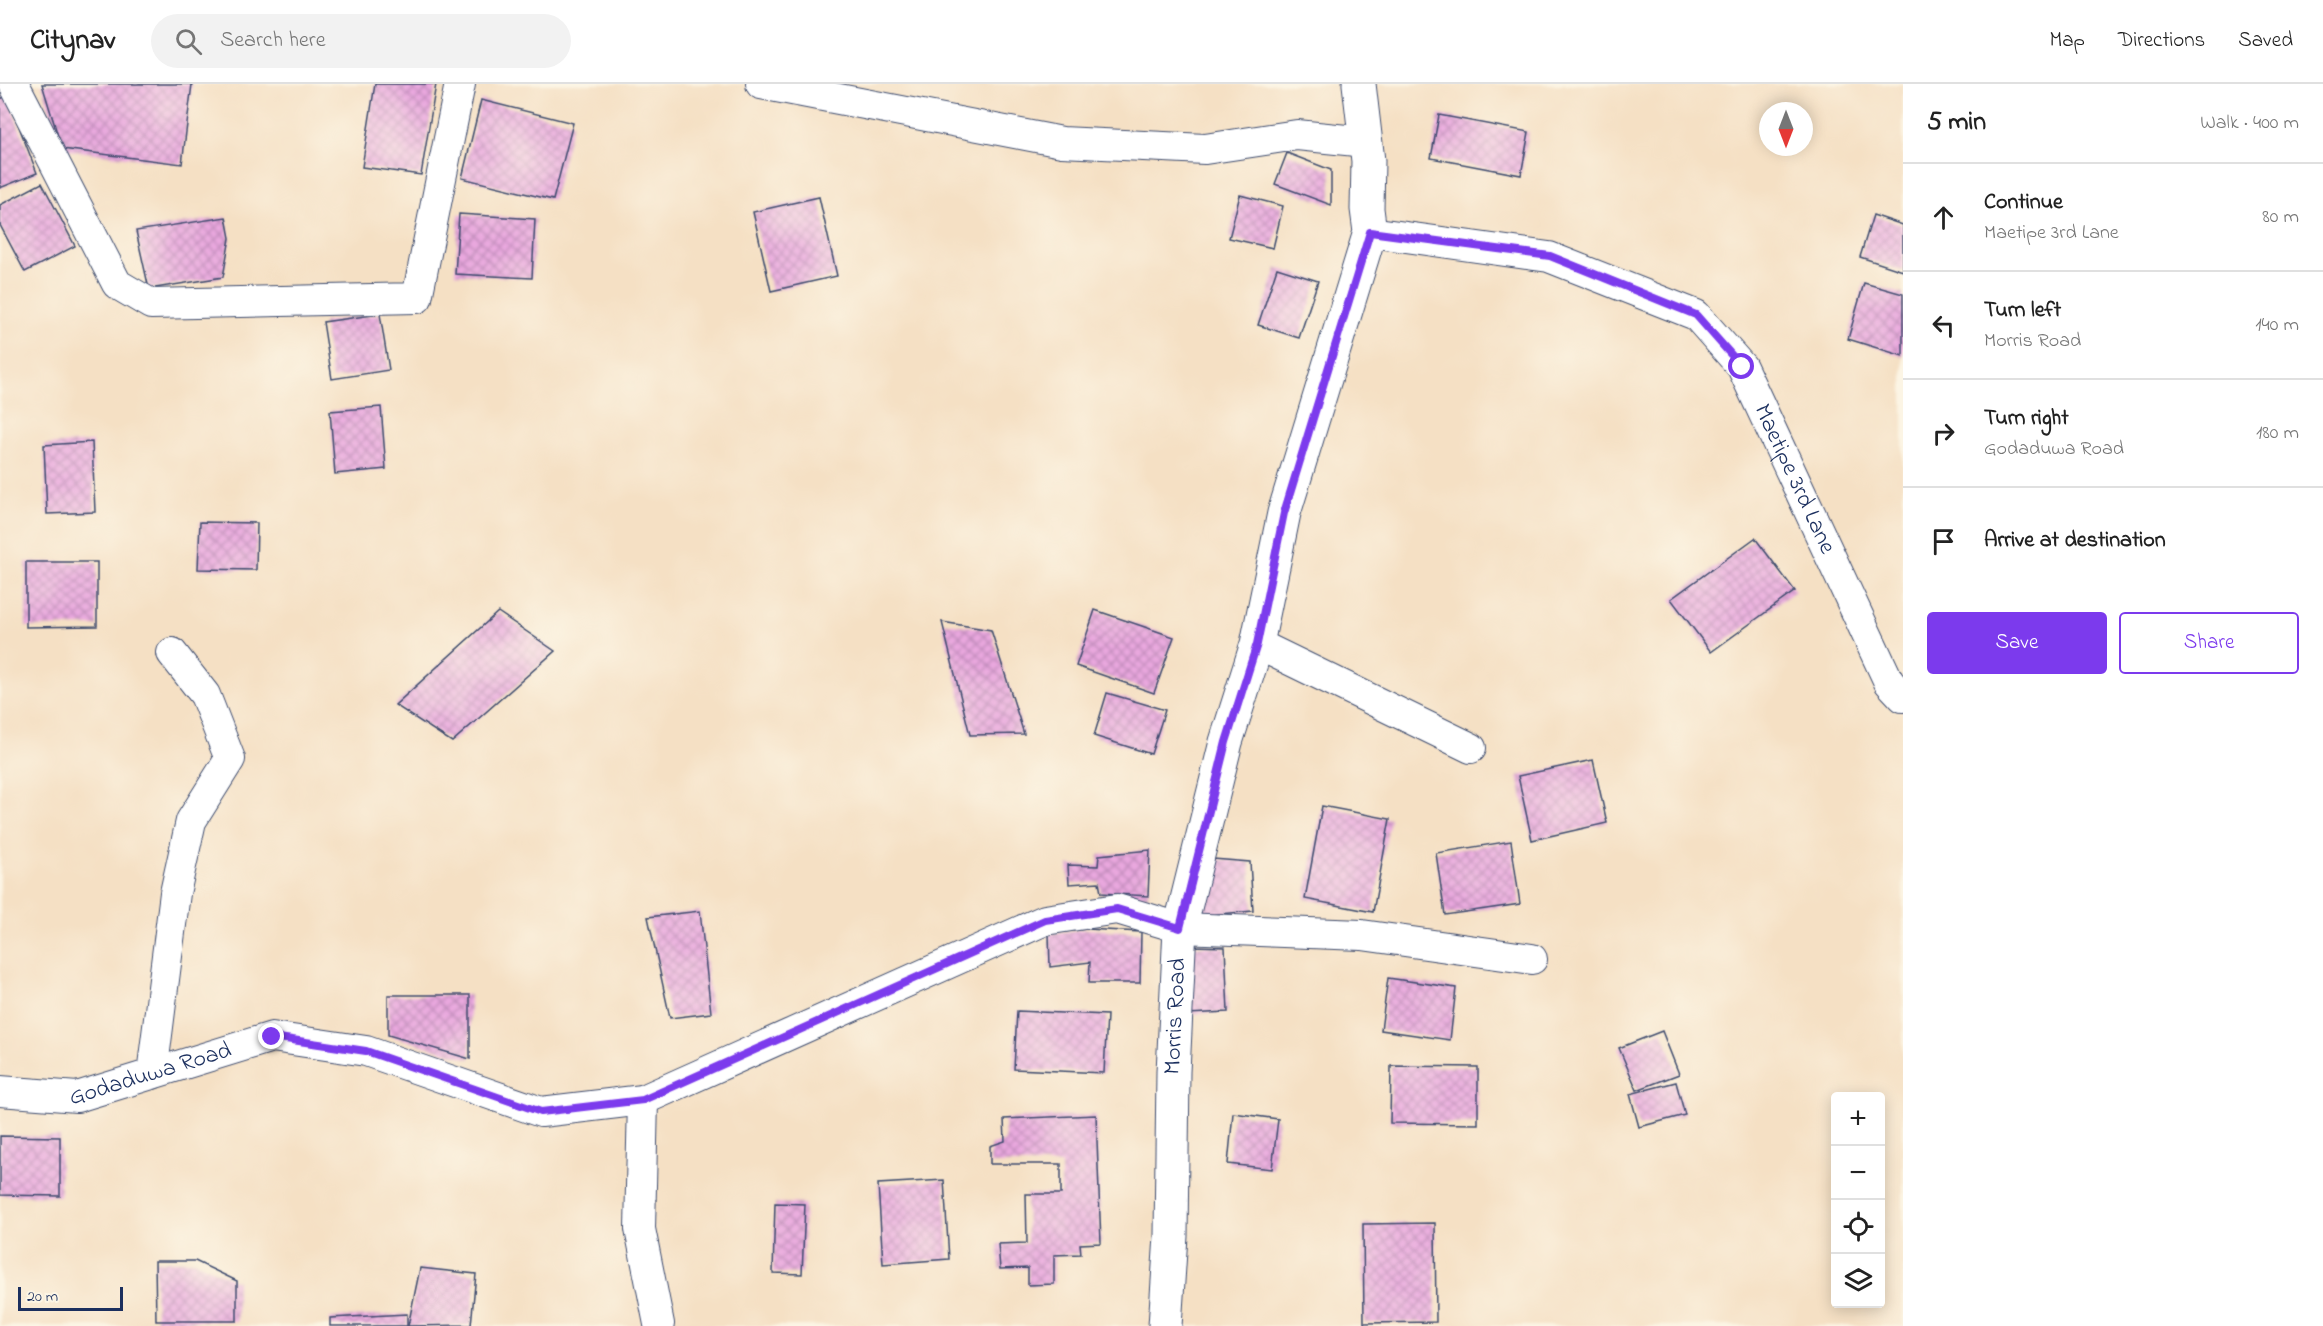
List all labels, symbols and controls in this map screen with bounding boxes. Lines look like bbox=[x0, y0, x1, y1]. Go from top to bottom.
search box bbox=[151, 14, 571, 68]
text: Citynav bbox=[30, 21, 115, 62]
icon: search bbox=[172, 25, 205, 58]
text: Search here bbox=[220, 25, 326, 57]
text: Map bbox=[2049, 26, 2085, 56]
text: Directions bbox=[2118, 26, 2205, 56]
text: Saved bbox=[2238, 26, 2293, 56]
north arrow bbox=[1759, 102, 1813, 156]
text: 5 min bbox=[1927, 104, 1986, 142]
text: Walk · 400 m bbox=[2200, 109, 2299, 138]
text: Continue bbox=[1984, 187, 2063, 219]
icon: ahead bbox=[1927, 201, 1960, 234]
text: 80 m bbox=[2262, 203, 2299, 232]
text: Maetipe 3rd Lane bbox=[1984, 219, 2119, 248]
text: Turn left bbox=[1984, 295, 2061, 327]
icon: left bbox=[1927, 309, 1960, 342]
text: 140 m bbox=[2255, 311, 2299, 340]
text: Morris Road bbox=[1984, 327, 2081, 356]
route start bbox=[1728, 353, 1754, 379]
street label: Maetipe 3rd Lane bbox=[1744, 398, 1845, 560]
text: Turn right bbox=[1984, 403, 2069, 435]
icon: right bbox=[1927, 417, 1960, 450]
text: 180 m bbox=[2256, 419, 2299, 448]
text: Godaduwa Road bbox=[1984, 435, 2124, 464]
icon: arrive bbox=[1927, 525, 1960, 558]
text: Arrive at destination bbox=[1984, 525, 2166, 557]
button: Save bbox=[1927, 612, 2107, 674]
button: Share bbox=[2119, 612, 2299, 674]
street label: Morris Road bbox=[1155, 957, 1196, 1075]
route end bbox=[258, 1023, 284, 1049]
street label: Godaduwa Road bbox=[65, 1033, 236, 1116]
map controls bbox=[1831, 1092, 1885, 1308]
button: + bbox=[1831, 1092, 1885, 1146]
button: − bbox=[1831, 1146, 1885, 1200]
button: locate bbox=[1831, 1200, 1885, 1254]
button: layers bbox=[1831, 1254, 1885, 1308]
scale bar bbox=[18, 1284, 123, 1312]
text: 20 m bbox=[27, 1285, 58, 1309]

